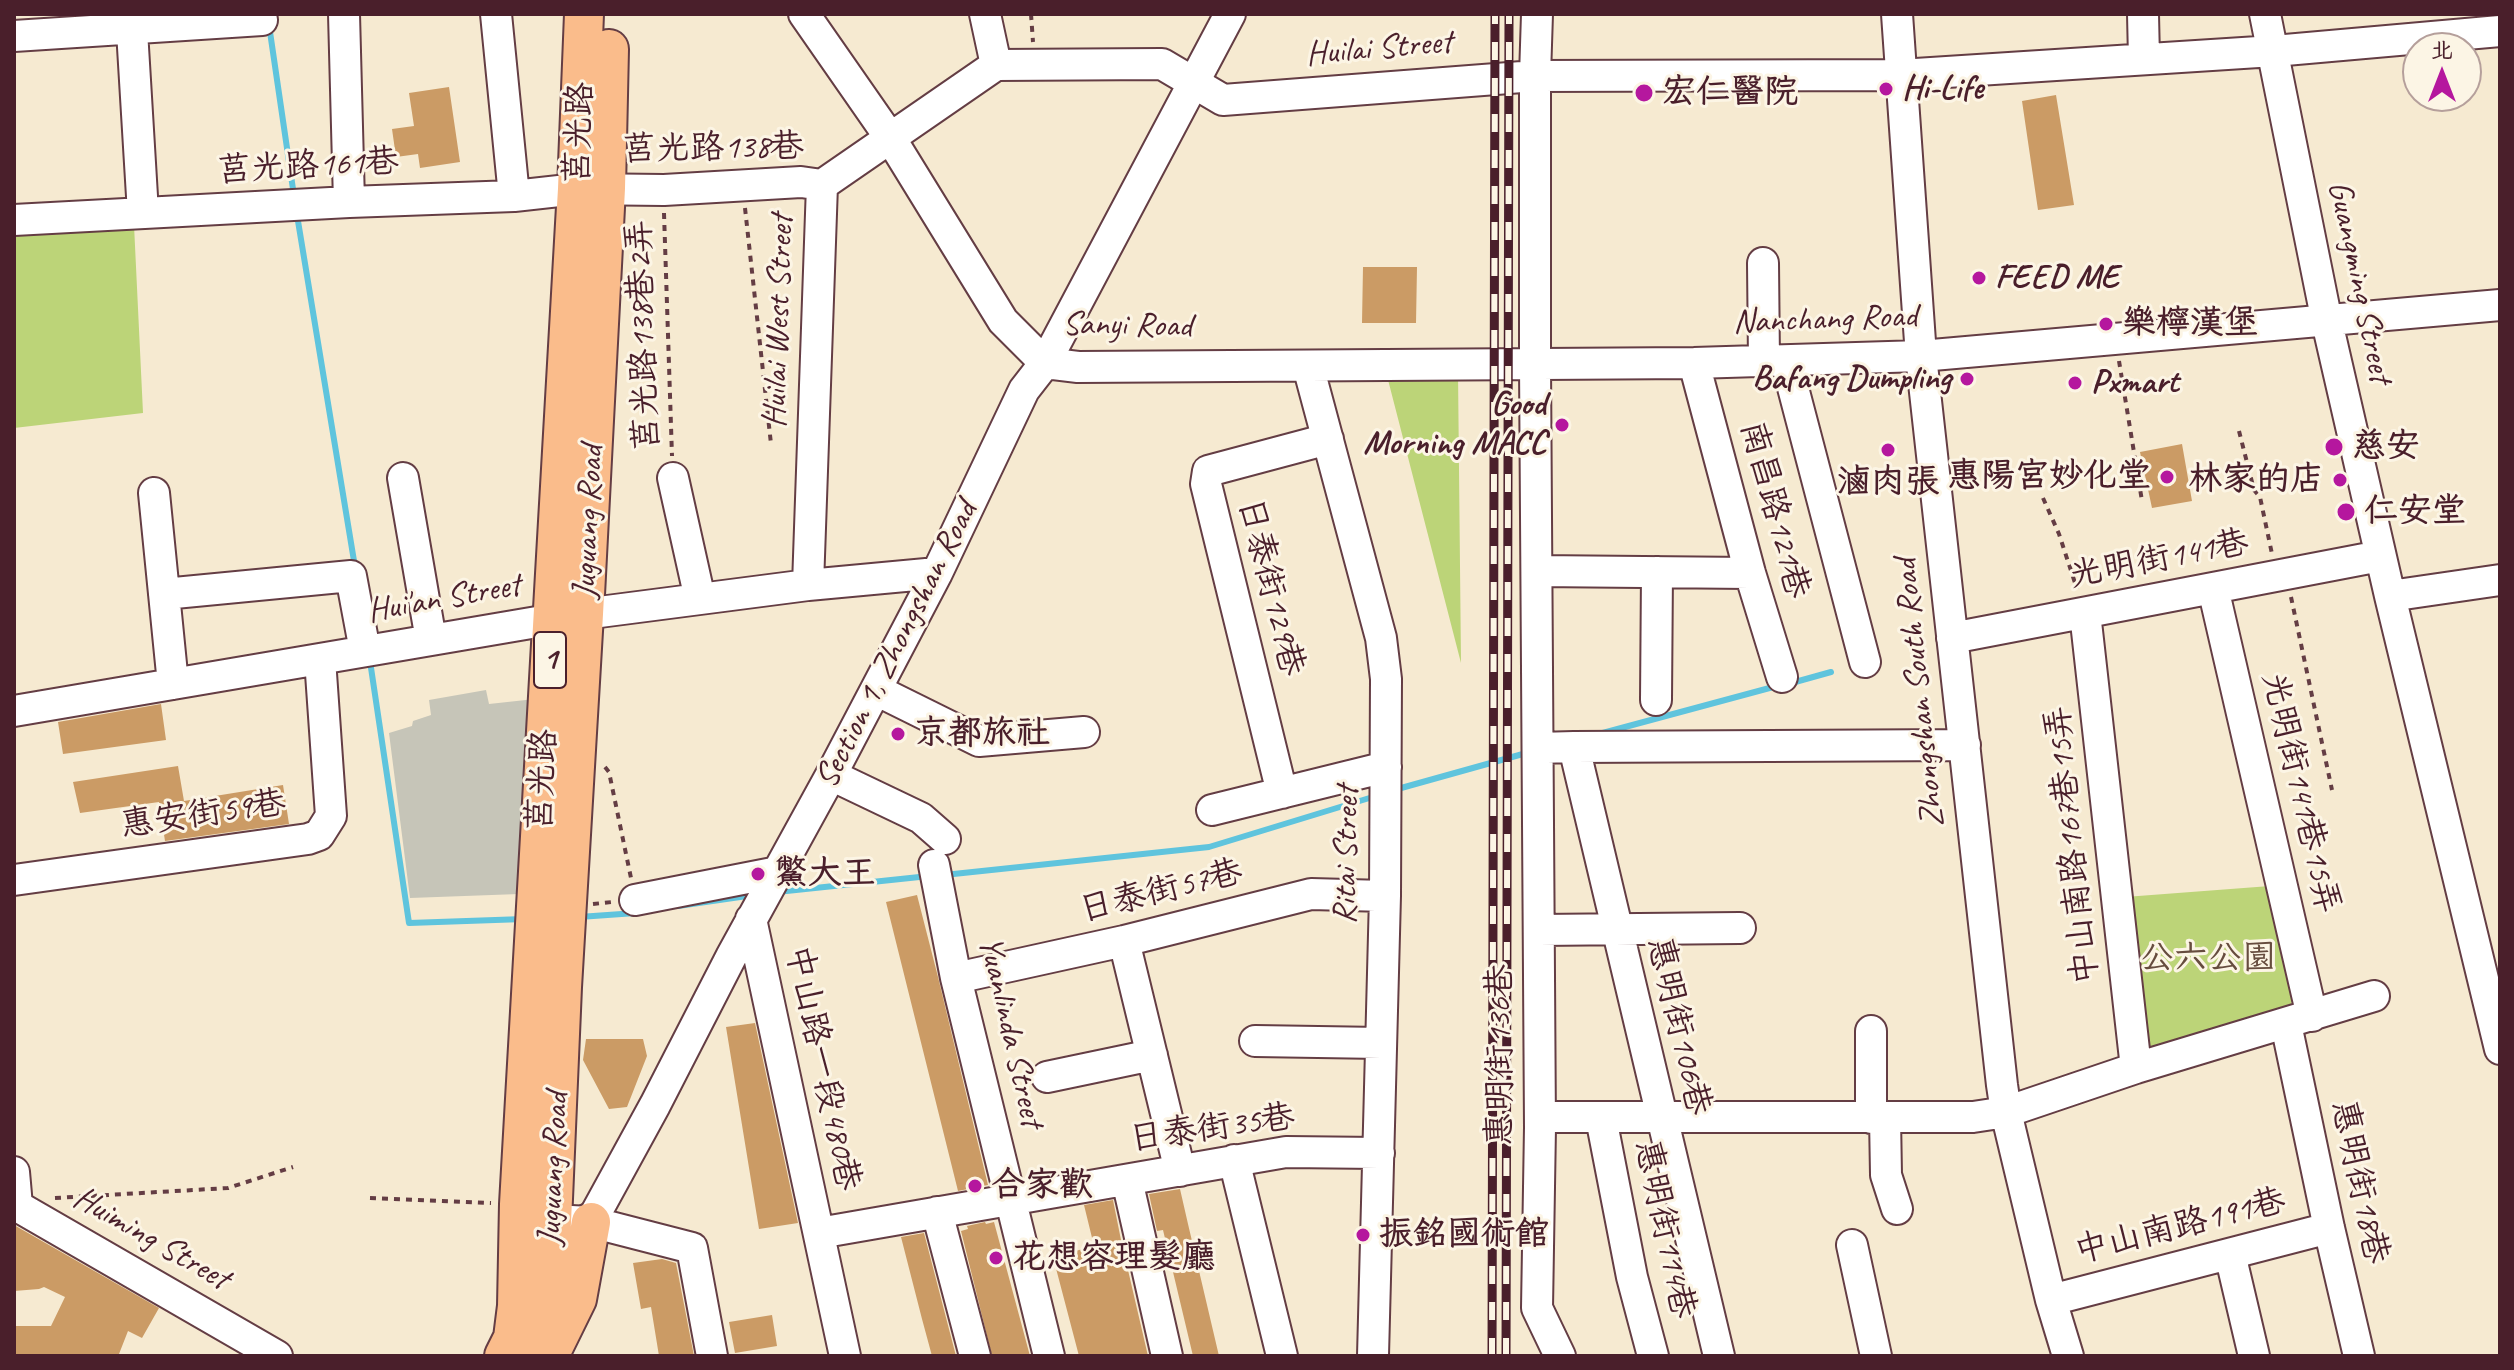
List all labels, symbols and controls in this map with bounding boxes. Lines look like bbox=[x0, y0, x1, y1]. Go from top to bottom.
street label: Huilai Street bbox=[1304, 22, 1454, 76]
north arrow bbox=[2402, 32, 2482, 112]
text: 北 bbox=[2431, 36, 2453, 64]
place label: Hi-Life bbox=[1902, 69, 1983, 109]
place label: 宏仁醫院 bbox=[1662, 73, 1798, 113]
marker: Hi-Life bbox=[1877, 80, 1895, 98]
street label: 莒光路 bbox=[558, 81, 602, 185]
marker: 宏仁醫院 bbox=[1633, 82, 1655, 104]
street label: 莒光路138巷 bbox=[622, 127, 804, 171]
street label: 莒光路161巷 bbox=[216, 142, 400, 192]
street label: Guangming Street bbox=[2318, 177, 2400, 387]
street label: Huilai West Street bbox=[755, 214, 803, 428]
street label: 莒光路138巷2弄 bbox=[620, 219, 668, 451]
place label: FEED ME bbox=[1995, 258, 2118, 298]
marker: FEED ME bbox=[1970, 269, 1988, 287]
street label: Nanchang Road bbox=[1732, 296, 1918, 344]
street label: Sanyi Road bbox=[1062, 304, 1192, 348]
place label: 樂檸漢堡 bbox=[2122, 304, 2258, 344]
marker: 樂檸漢堡 bbox=[2097, 315, 2115, 333]
place label: Bafang Dumpling bbox=[1752, 359, 1951, 399]
place label: Pxmart bbox=[2091, 363, 2178, 403]
marker: Bafang Dumpling bbox=[1958, 370, 1976, 388]
marker: Pxmart bbox=[2066, 374, 2084, 392]
place label: Good Morning MACC bbox=[1363, 385, 1546, 464]
marker: Good Morning MACC bbox=[1553, 416, 1571, 434]
street label: 南昌路121巷 bbox=[1731, 417, 1817, 603]
place label: 慈安 bbox=[2352, 427, 2420, 467]
marker: 慈安 bbox=[2323, 436, 2345, 458]
marker: 滷肉張 bbox=[1879, 441, 1897, 459]
street label: Juguang Road bbox=[565, 444, 613, 600]
place label: 惠陽宮妙化堂 bbox=[1947, 457, 2151, 497]
place label: 林家的店 bbox=[2188, 460, 2324, 500]
place label: 滷肉張 bbox=[1837, 463, 1939, 503]
marker: 惠陽宮妙化堂 bbox=[2158, 468, 2176, 486]
marker: 林家的店 bbox=[2331, 471, 2349, 489]
place label: 仁安堂 bbox=[2364, 492, 2466, 532]
street label: 日泰街129巷 bbox=[1228, 494, 1312, 680]
street label: Section 1, Zhongshan Road bbox=[807, 495, 987, 795]
marker: 仁安堂 bbox=[2335, 501, 2357, 523]
street label: 光明街141巷 bbox=[2066, 523, 2252, 597]
street label: Zhongshan South Road bbox=[1886, 557, 1954, 829]
street label: Hui'an Street bbox=[364, 565, 524, 633]
road number: 1 bbox=[534, 632, 566, 688]
street label: 光明街141巷15弄 bbox=[2252, 668, 2348, 918]
street label: 中山南路167巷15弄 bbox=[2038, 703, 2108, 987]
place label: 京都旅社 bbox=[914, 714, 1050, 754]
marker: 京都旅社 bbox=[889, 725, 907, 743]
street label: 莒光路 bbox=[520, 728, 566, 832]
street label: 惠安街59巷 bbox=[118, 783, 288, 847]
street label: Ritai Street bbox=[1325, 786, 1369, 924]
street label: 日泰街57巷 bbox=[1075, 852, 1247, 932]
place label: 鱉大王 bbox=[774, 854, 876, 894]
marker: 鱉大王 bbox=[749, 865, 767, 883]
street label: Yuanlinda Street bbox=[968, 933, 1052, 1131]
street label: 惠明街106巷 bbox=[1638, 933, 1718, 1119]
park label: 公六公園 bbox=[2140, 939, 2276, 979]
street label: 中山路一段480巷 bbox=[776, 942, 868, 1194]
street label: 惠明街136巷 bbox=[1481, 964, 1521, 1146]
street label: Juguang Road bbox=[530, 1091, 578, 1247]
street label: 惠明街18巷 bbox=[2322, 1096, 2396, 1268]
street label: 日泰街35巷 bbox=[1127, 1097, 1297, 1161]
street label: 惠明街114巷 bbox=[1625, 1136, 1703, 1322]
place label: 合家歡 bbox=[991, 1166, 1093, 1206]
marker: 合家歡 bbox=[966, 1177, 984, 1195]
street label: Huiming Street bbox=[66, 1178, 236, 1300]
street label: 中山南路191巷 bbox=[2070, 1181, 2290, 1273]
place label: 振銘國術館 bbox=[1379, 1215, 1549, 1255]
marker: 振銘國術館 bbox=[1354, 1226, 1372, 1244]
place label: 花想容理髮廳 bbox=[1012, 1238, 1216, 1278]
marker: 花想容理髮廳 bbox=[987, 1249, 1005, 1267]

